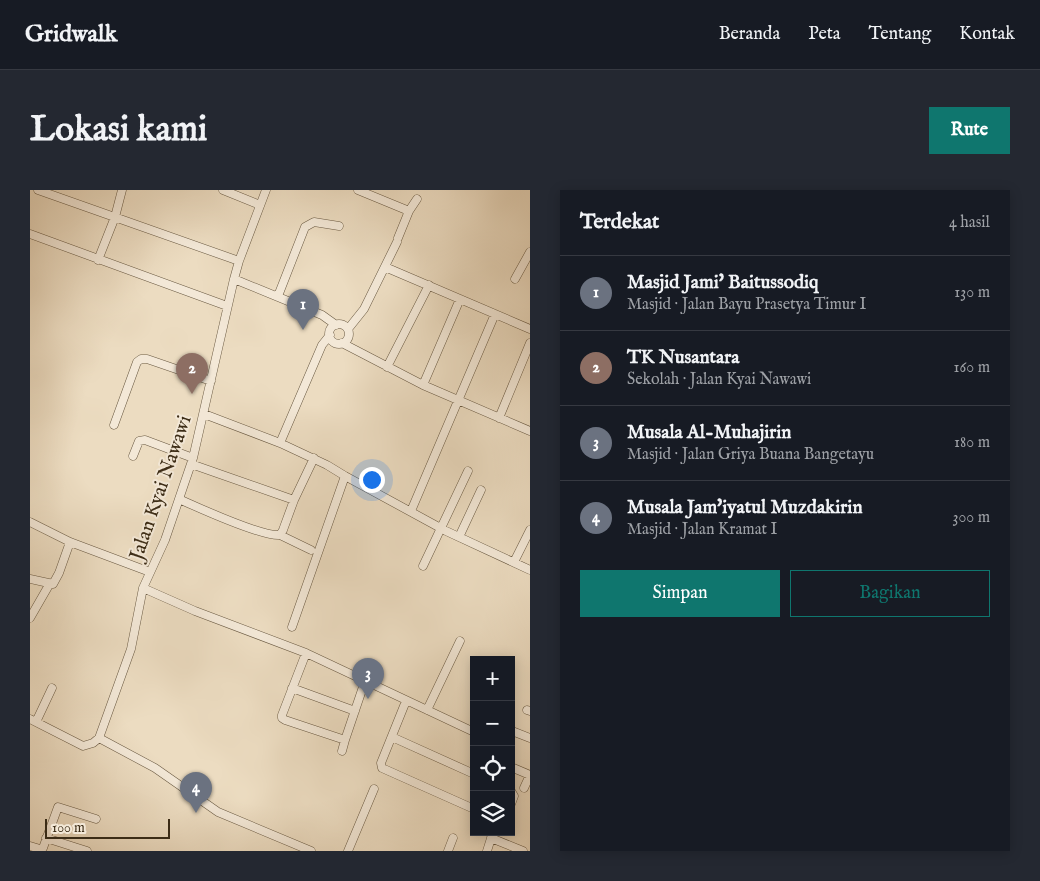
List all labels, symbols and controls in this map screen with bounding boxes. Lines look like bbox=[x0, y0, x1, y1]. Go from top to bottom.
text: Gridwalk bbox=[25, 19, 117, 50]
text: Beranda bbox=[719, 23, 780, 46]
text: Peta bbox=[808, 23, 841, 46]
text: Tentang bbox=[869, 23, 931, 46]
text: Kontak bbox=[959, 23, 1015, 46]
button: Rute bbox=[929, 107, 1010, 154]
text: Lokasi kami bbox=[30, 108, 207, 153]
text: Terdekat bbox=[580, 209, 659, 236]
text: 4 hasil bbox=[949, 213, 990, 233]
text: Masjid Jami' Baitussodiq bbox=[627, 271, 819, 295]
text: 1 bbox=[593, 283, 599, 303]
text: 130 m bbox=[954, 283, 990, 303]
pin: 1 bbox=[287, 289, 319, 330]
text: Masjid · Jalan Bayu Prasetya Timur I bbox=[627, 295, 866, 315]
text: TK Nusantara bbox=[627, 346, 739, 370]
pin: 2 bbox=[176, 353, 208, 394]
text: 2 bbox=[592, 358, 600, 378]
text: 160 m bbox=[954, 358, 990, 378]
text: Sekolah · Jalan Kyai Nawawi bbox=[627, 370, 811, 390]
street label: Jalan Kyai Nawawi bbox=[124, 412, 198, 566]
text: Musala Al-Muhajirin bbox=[627, 421, 791, 445]
text: 3 bbox=[593, 433, 599, 453]
text: 180 m bbox=[954, 433, 990, 453]
text: Masjid · Jalan Griya Buana Bangetayu bbox=[627, 445, 874, 465]
your location bbox=[359, 467, 385, 493]
text: Musala Jam'iyatul Muzdakirin bbox=[627, 496, 863, 520]
text: 4 bbox=[592, 508, 600, 528]
text: 300 m bbox=[952, 508, 990, 528]
text: Masjid · Jalan Kramat I bbox=[627, 520, 777, 540]
button: Simpan bbox=[580, 570, 780, 617]
button: Bagikan bbox=[790, 570, 990, 617]
map controls bbox=[470, 656, 515, 836]
button: + bbox=[470, 656, 515, 701]
pin: 3 bbox=[352, 658, 384, 699]
button: − bbox=[470, 701, 515, 746]
button: locate bbox=[470, 746, 515, 791]
pin: 4 bbox=[180, 772, 212, 813]
button: layers bbox=[470, 791, 515, 836]
scale bar bbox=[45, 816, 170, 839]
text: 100 m bbox=[52, 819, 85, 837]

